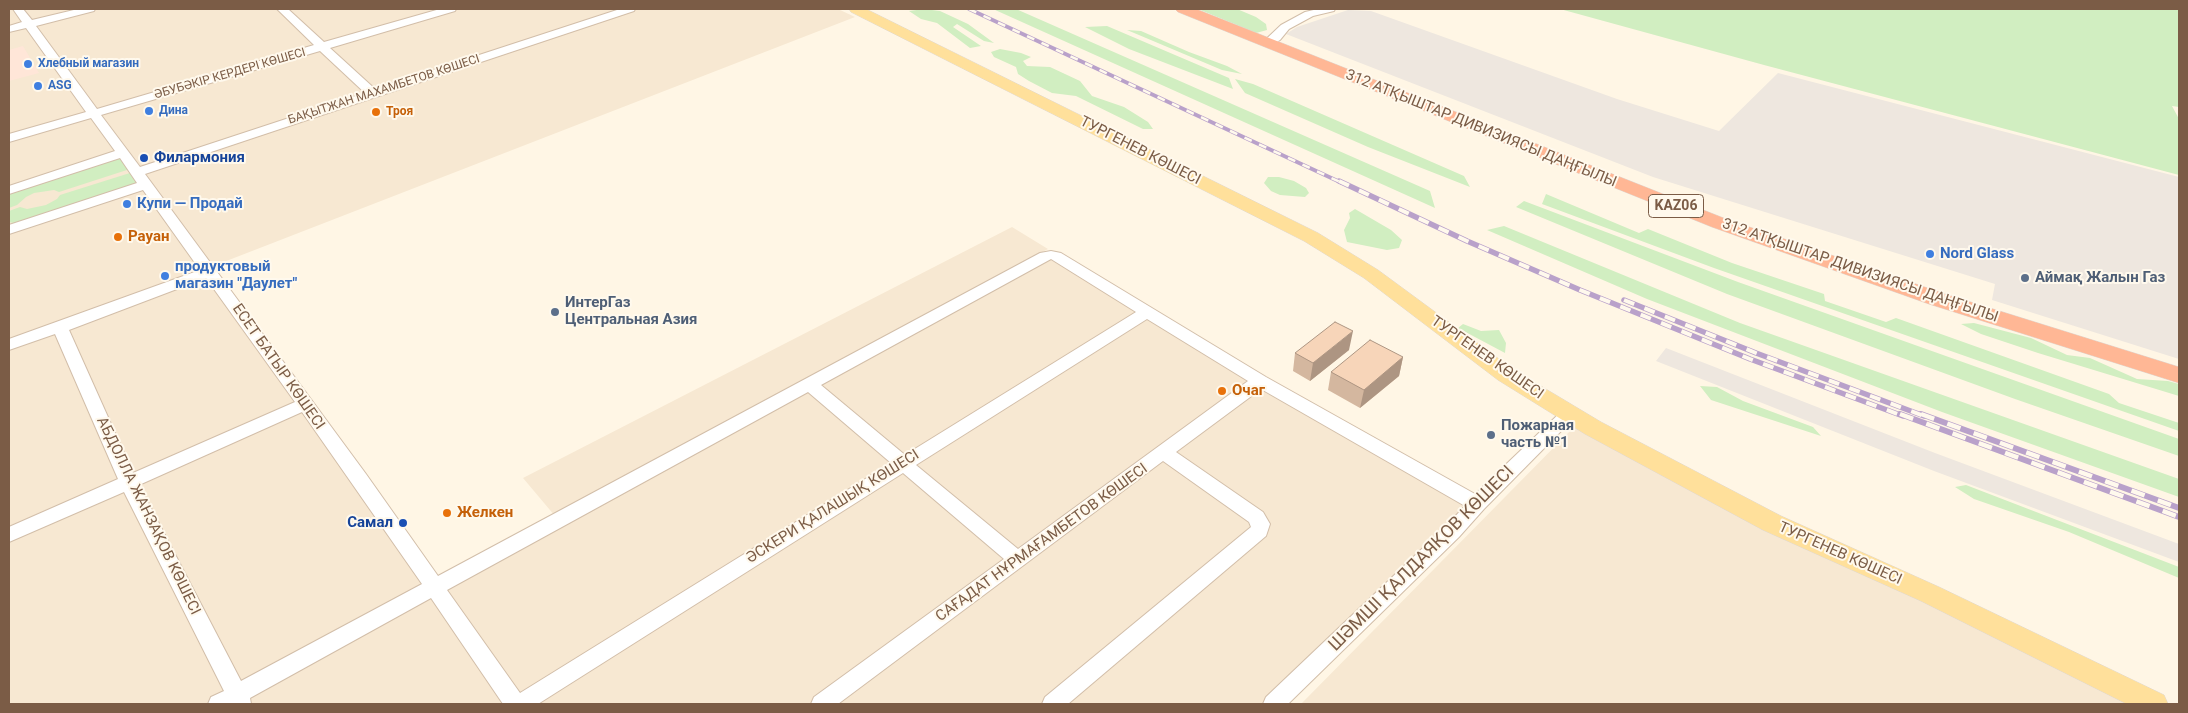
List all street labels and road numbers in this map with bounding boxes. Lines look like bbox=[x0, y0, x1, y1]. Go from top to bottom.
street label: ӘБУБӘКІР КЕРДЕРІ КӨШЕСІ bbox=[153, 45, 307, 103]
street label: БАҚЫТЖАН МАХАМБЕТОВ КӨШЕСІ bbox=[286, 52, 482, 128]
street label: 312 АТҚЫШТАР ДИВИЗИЯСЫ ДАҢҒЫЛЫ bbox=[1343, 66, 1619, 192]
street label: ТУРГЕНЕВ КӨШЕСІ bbox=[1077, 113, 1203, 189]
road number: KАZ06 bbox=[1648, 195, 1704, 218]
street label: 312 АТҚЫШТАР ДИВИЗИЯСЫ ДАҢҒЫЛЫ bbox=[1720, 215, 2000, 327]
street label: ЕСЕТ БАТЫР КӨШЕСІ bbox=[228, 301, 328, 433]
street label: ТУРГЕНЕВ КӨШЕСІ bbox=[1427, 312, 1547, 404]
street label: АБДОЛЛА ЖАНЗАҚОВ КӨШЕСІ bbox=[92, 414, 204, 618]
street label: ӘСКЕРИ ҚАЛАШЫҚ КӨШЕСІ bbox=[743, 446, 923, 568]
street label: САҒАДАТ НҰРМАҒАМБЕТОВ КӨШЕСІ bbox=[933, 460, 1151, 626]
street label: ШӘМШІ ҚАЛДАЯҚОВ КӨШЕСІ bbox=[1325, 462, 1519, 656]
street label: ТУРГЕНЕВ КӨШЕСІ bbox=[1776, 519, 1904, 589]

